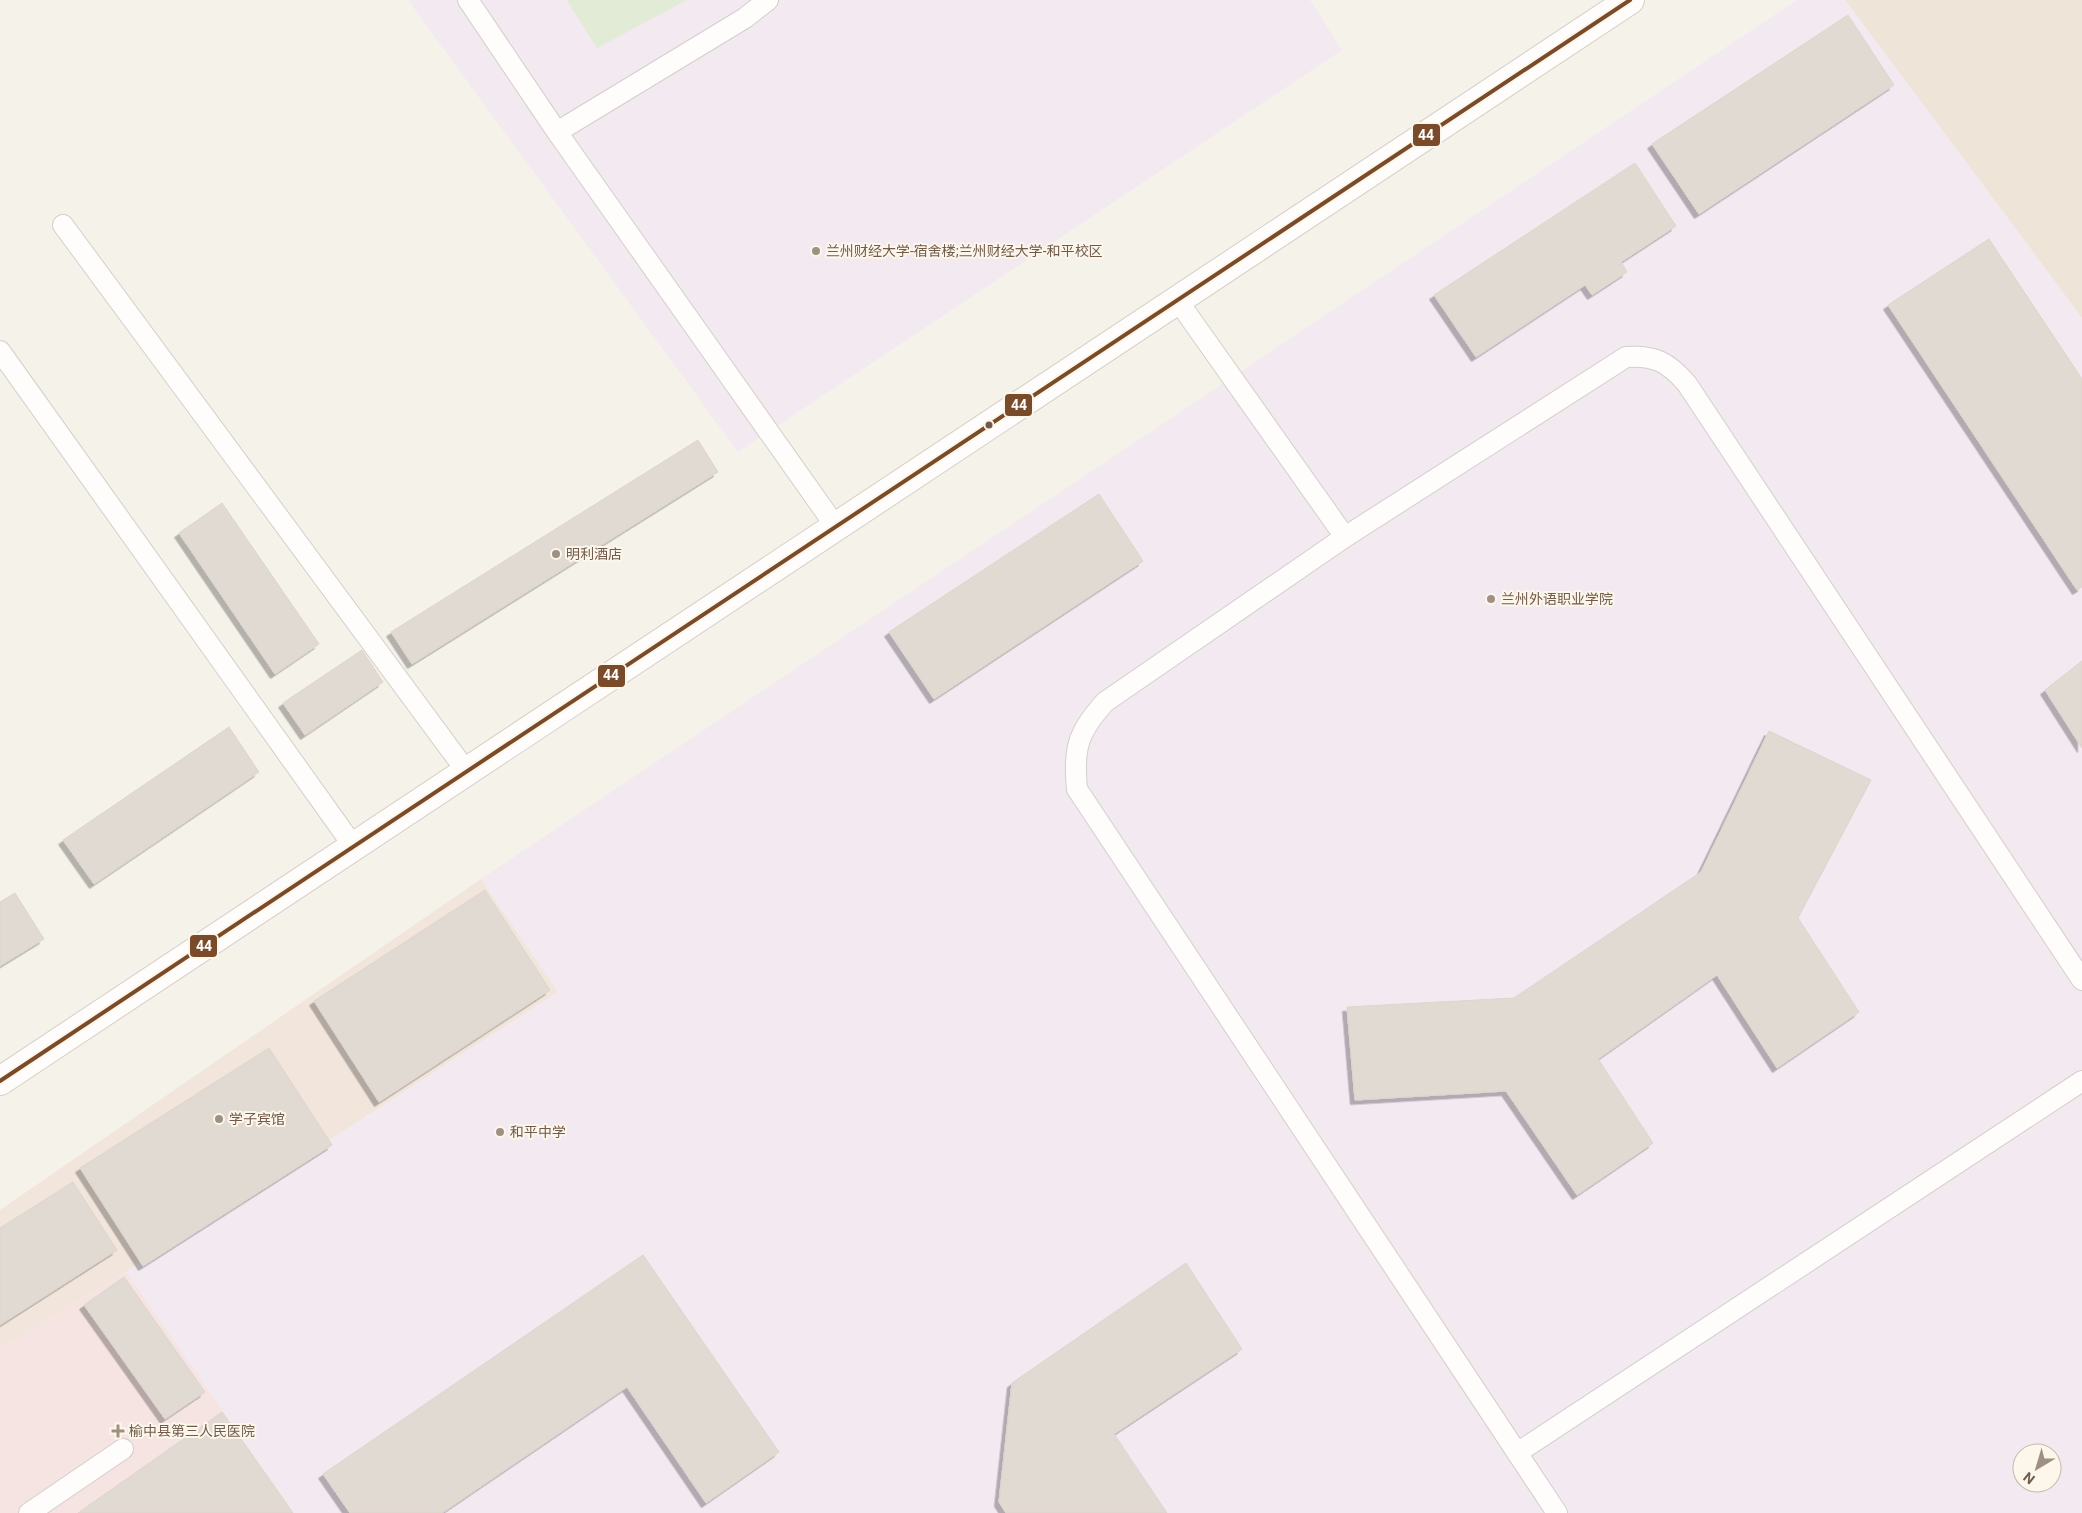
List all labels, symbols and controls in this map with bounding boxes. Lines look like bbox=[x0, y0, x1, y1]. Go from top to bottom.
line badge: 44 bbox=[1412, 123, 1441, 147]
text: 44 bbox=[1418, 127, 1434, 143]
place label: 兰州财经大学-宿舍楼;兰州财经大学-和平校区 bbox=[826, 243, 1103, 259]
marker: 兰州财经大学-宿舍楼;兰州财经大学-和平校区 bbox=[810, 245, 822, 257]
line badge: 44 bbox=[1004, 393, 1033, 417]
text: 44 bbox=[1011, 397, 1027, 413]
unlabelled marker bbox=[984, 420, 994, 430]
place label: 明利酒店 bbox=[566, 546, 622, 562]
marker: 明利酒店 bbox=[550, 548, 562, 560]
place label: 兰州外语职业学院 bbox=[1501, 591, 1613, 607]
marker: 兰州外语职业学院 bbox=[1485, 593, 1497, 605]
line badge: 44 bbox=[597, 664, 626, 688]
text: 44 bbox=[603, 667, 619, 683]
line badge: 44 bbox=[189, 934, 218, 958]
text: 44 bbox=[196, 938, 212, 954]
place label: 学子宾馆 bbox=[229, 1111, 285, 1127]
marker: 学子宾馆 bbox=[213, 1113, 225, 1125]
place label: 和平中学 bbox=[510, 1124, 566, 1140]
marker: 和平中学 bbox=[494, 1126, 506, 1138]
place label: 榆中县第三人民医院 bbox=[129, 1423, 255, 1439]
marker: 榆中县第三人民医院 bbox=[111, 1424, 125, 1438]
north arrow bbox=[2012, 1443, 2062, 1493]
text: N bbox=[2020, 1469, 2038, 1488]

